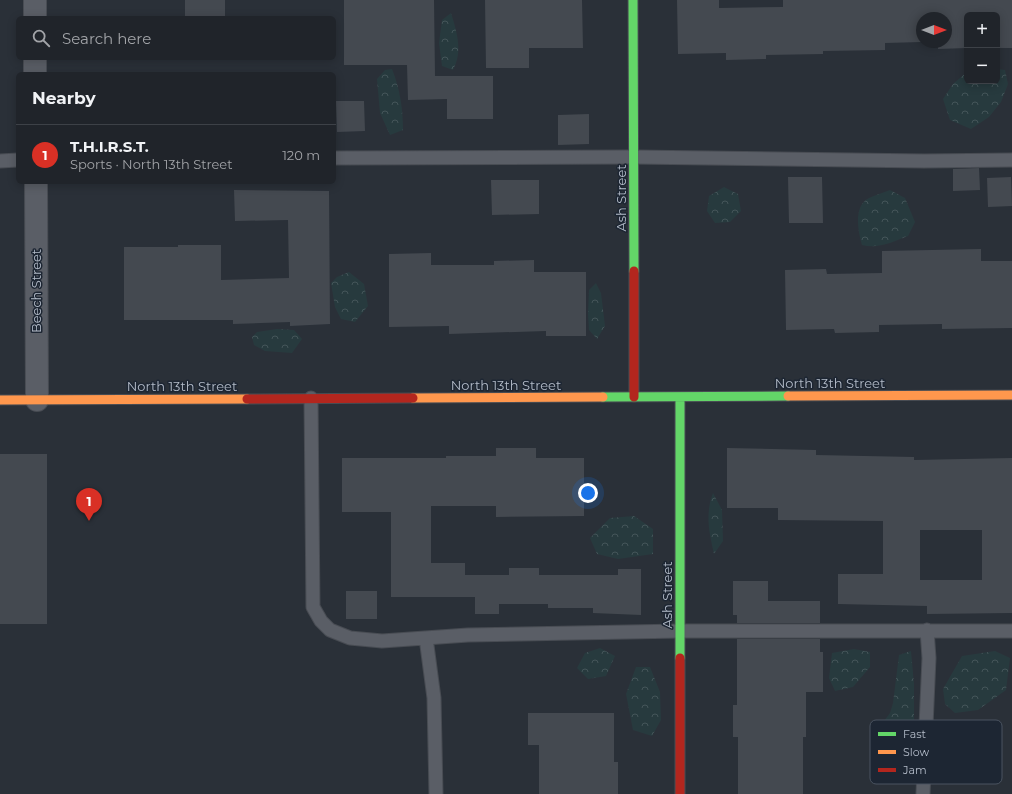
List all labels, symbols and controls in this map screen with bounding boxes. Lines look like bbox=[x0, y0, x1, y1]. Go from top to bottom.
north arrow bbox=[916, 12, 952, 48]
map controls bbox=[964, 12, 1000, 84]
button: + bbox=[964, 12, 1000, 48]
search box bbox=[16, 16, 336, 60]
icon: search bbox=[30, 27, 52, 49]
text: Search here bbox=[62, 29, 151, 48]
button: − bbox=[964, 48, 1000, 84]
text: Nearby bbox=[32, 88, 96, 108]
text: T.H.I.R.S.T. bbox=[70, 137, 149, 156]
text: 1 bbox=[42, 147, 48, 163]
text: 120 m bbox=[282, 147, 320, 163]
text: Sports · North 13th Street bbox=[70, 156, 232, 172]
street label: Ash Street bbox=[613, 164, 629, 232]
street label: Beech Street bbox=[28, 249, 44, 333]
street label: North 13th Street bbox=[775, 375, 885, 391]
street label: North 13th Street bbox=[451, 377, 561, 393]
street label: North 13th Street bbox=[127, 378, 237, 394]
your location bbox=[578, 483, 598, 503]
pin: 1 bbox=[76, 488, 102, 521]
street label: Ash Street bbox=[659, 561, 675, 629]
legend bbox=[870, 720, 1002, 784]
text: Fast bbox=[903, 727, 927, 741]
text: Slow bbox=[903, 745, 929, 759]
text: Jam bbox=[902, 763, 927, 777]

